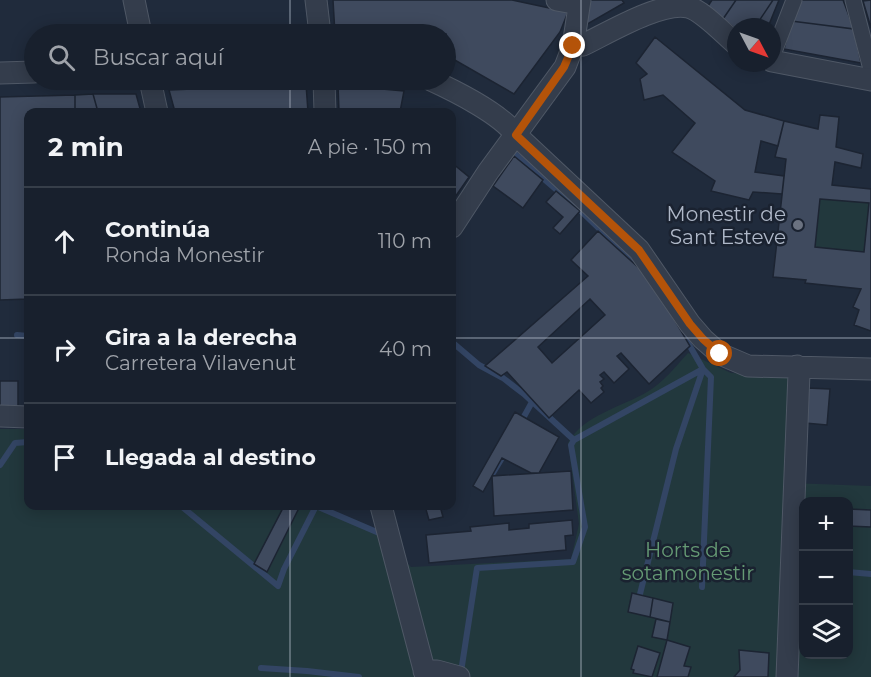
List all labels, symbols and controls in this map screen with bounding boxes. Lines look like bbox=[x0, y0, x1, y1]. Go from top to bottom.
north arrow bbox=[727, 18, 781, 72]
search box bbox=[24, 24, 456, 90]
route end bbox=[559, 32, 585, 58]
icon: search bbox=[45, 41, 78, 74]
text: Buscar aquí bbox=[93, 44, 224, 71]
text: 2 min bbox=[48, 131, 124, 163]
text: A pie · 150 m bbox=[308, 135, 432, 159]
place label: Monestir de Sant Esteve bbox=[667, 202, 786, 249]
text: Continúa bbox=[105, 216, 210, 243]
marker: Monestir de Sant Esteve bbox=[791, 218, 805, 232]
icon: ahead bbox=[48, 225, 81, 258]
text: 110 m bbox=[378, 229, 432, 253]
text: Ronda Monestir bbox=[105, 243, 265, 267]
text: Gira a la derecha bbox=[105, 324, 297, 351]
icon: right bbox=[48, 333, 81, 366]
text: 40 m bbox=[379, 337, 432, 361]
route start bbox=[706, 340, 732, 366]
text: Carretera Vilavenut bbox=[105, 351, 296, 375]
icon: arrive bbox=[48, 441, 81, 474]
text: Llegada al destino bbox=[105, 444, 316, 471]
map controls bbox=[799, 497, 853, 659]
button: + bbox=[799, 497, 853, 551]
park label: Horts de sotamonestir bbox=[622, 538, 754, 585]
button: − bbox=[799, 551, 853, 605]
button: layers bbox=[799, 605, 853, 659]

